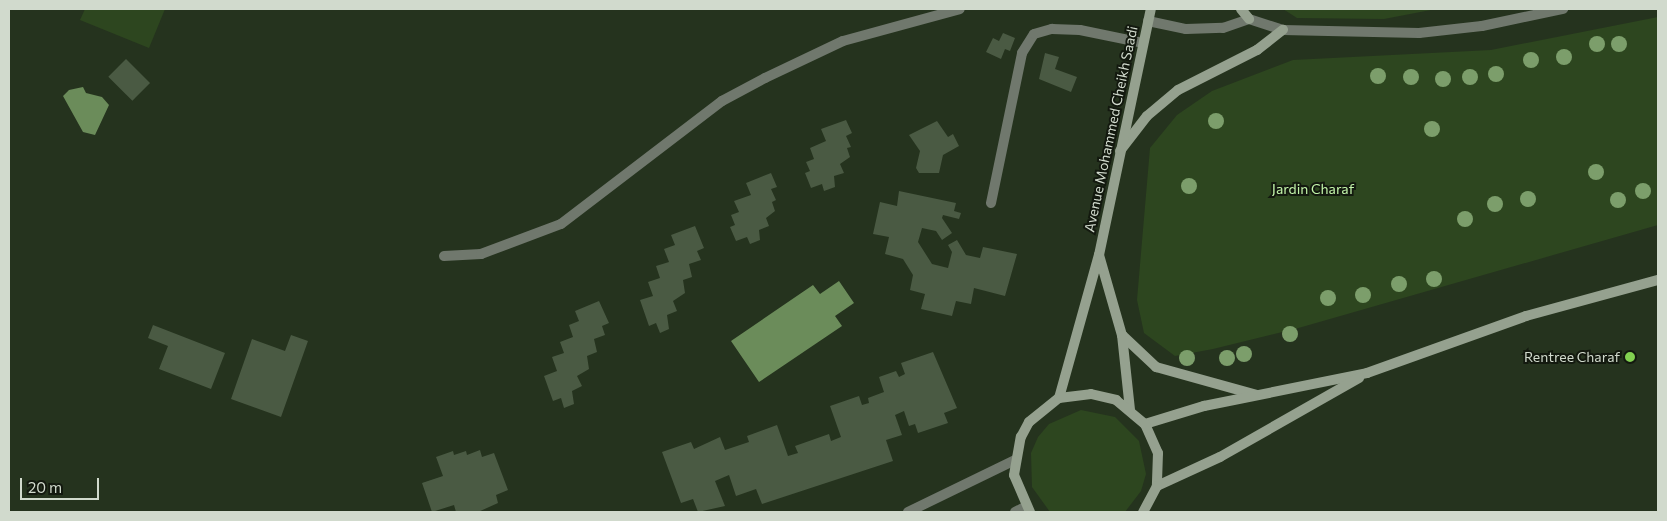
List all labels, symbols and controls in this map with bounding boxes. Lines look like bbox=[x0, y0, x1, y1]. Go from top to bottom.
street label: Avenue Mohammed Cheikh Saadi bbox=[1081, 24, 1141, 234]
park label: Jardin Charaf bbox=[1272, 181, 1354, 197]
place label: Rentree Charaf bbox=[1524, 349, 1620, 365]
marker: Rentree Charaf bbox=[1624, 351, 1636, 363]
scale bar bbox=[22, 468, 101, 500]
text: 20 m bbox=[28, 478, 62, 496]

